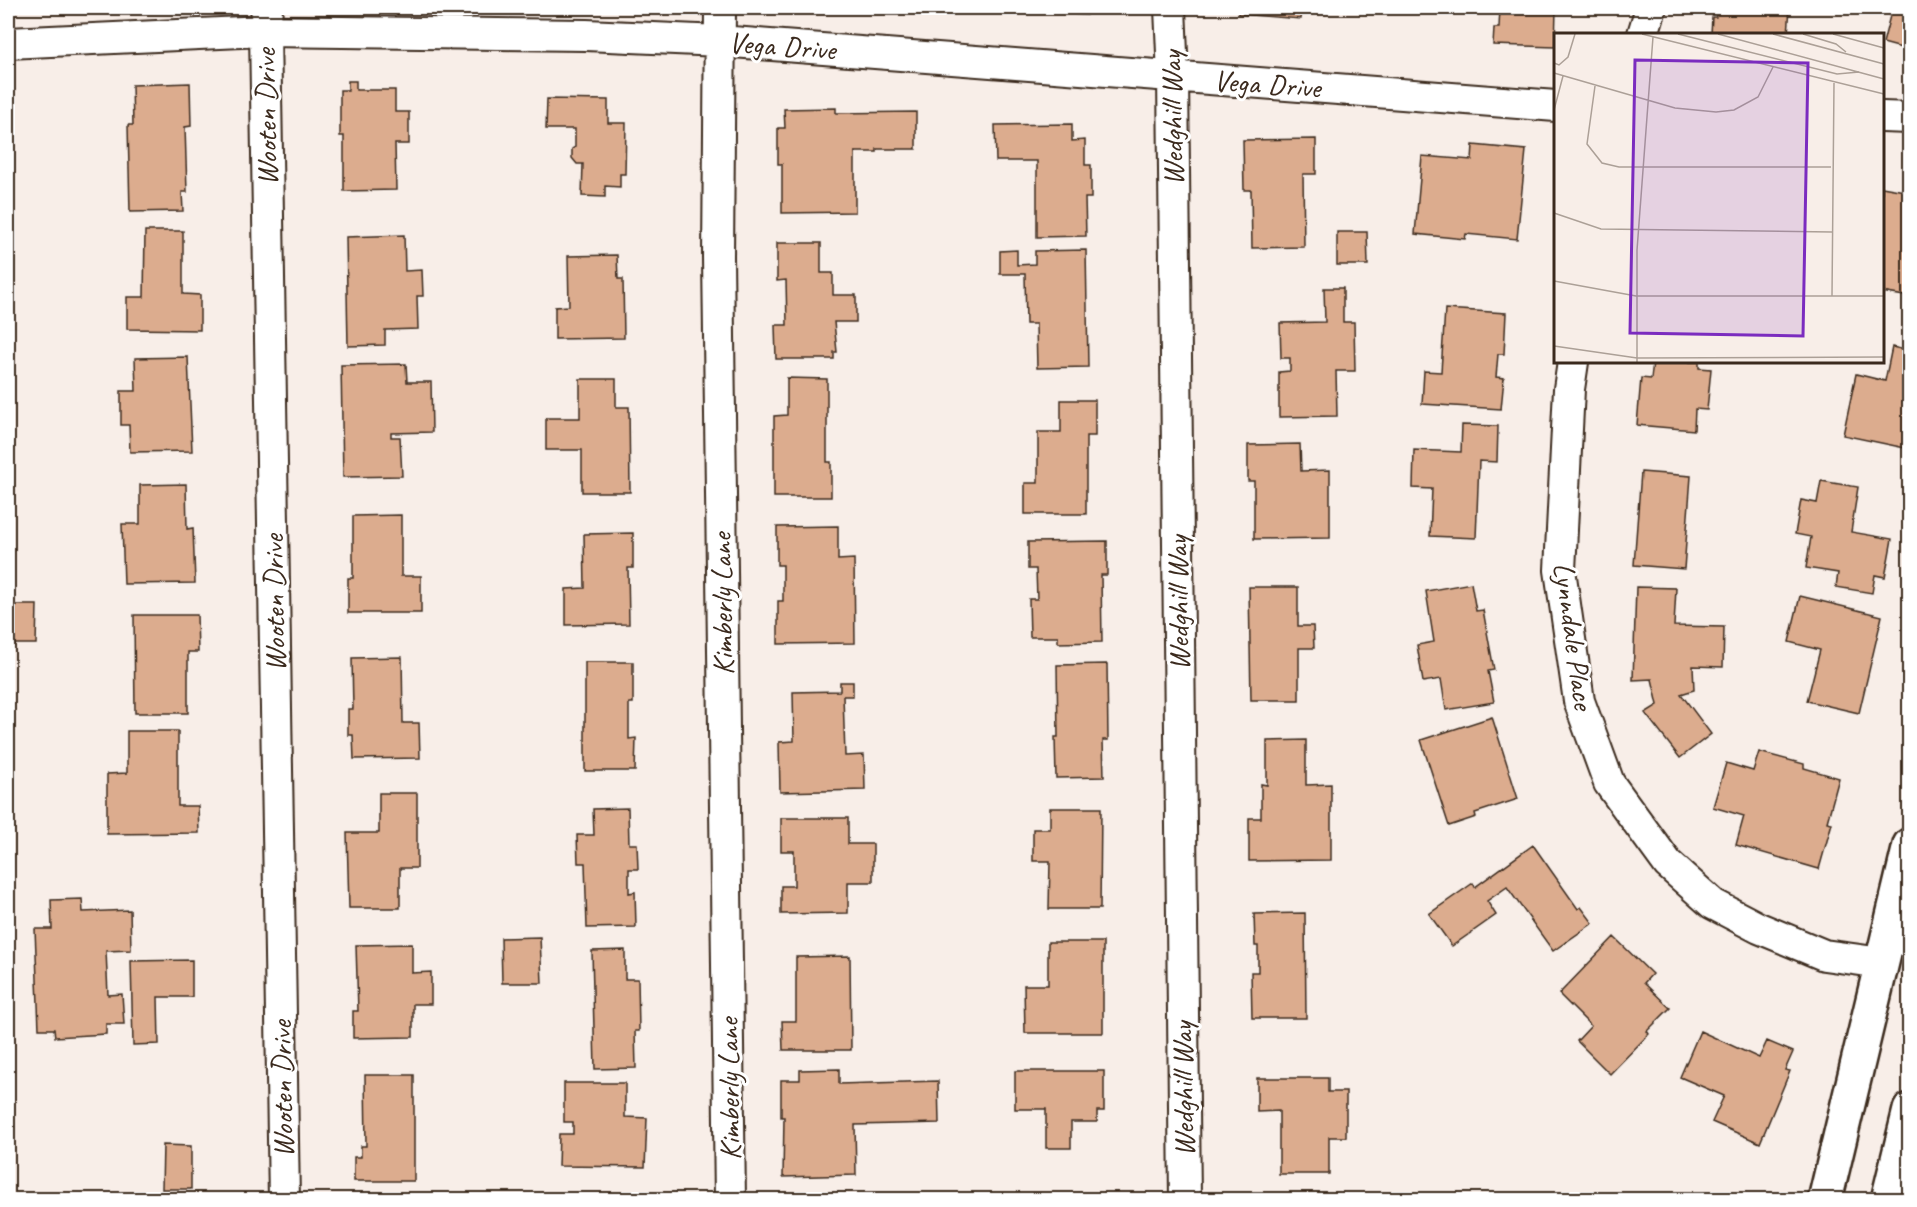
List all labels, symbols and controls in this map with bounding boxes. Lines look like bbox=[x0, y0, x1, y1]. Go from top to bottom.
street label: Vega Drive bbox=[727, 23, 839, 69]
inset map bbox=[1554, 33, 1884, 363]
street label: Wooten Drive bbox=[246, 46, 286, 186]
street label: Wedghill Way bbox=[1152, 47, 1192, 186]
street label: Vega Drive bbox=[1212, 61, 1324, 107]
street label: Kimberly Lane bbox=[702, 530, 742, 675]
street label: Wooten Drive bbox=[254, 532, 294, 672]
street label: Wedghill Way bbox=[1158, 532, 1198, 671]
street label: Lynndale Place bbox=[1545, 560, 1603, 714]
street label: Kimberly Lane bbox=[709, 1015, 749, 1160]
street label: Wooten Drive bbox=[262, 1018, 302, 1158]
street label: Wedghill Way bbox=[1163, 1018, 1203, 1157]

